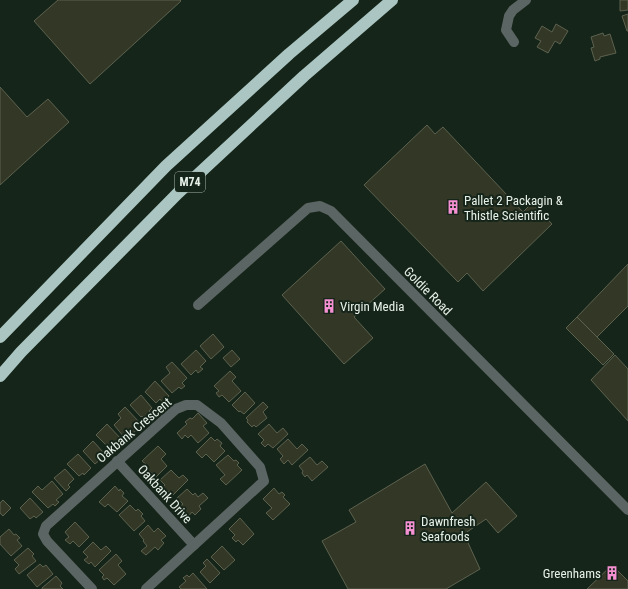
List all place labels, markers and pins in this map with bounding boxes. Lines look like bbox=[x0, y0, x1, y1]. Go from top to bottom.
place label: Pallet 2 Packagin & Thistle Scientific bbox=[464, 193, 563, 223]
building icon: Pallet 2 Packagin & Thistle Scientific bbox=[445, 199, 461, 215]
building icon: Virgin Media bbox=[321, 298, 337, 314]
place label: Virgin Media bbox=[340, 299, 404, 314]
place label: Dawnfresh Seafoods bbox=[421, 514, 476, 544]
building icon: Dawnfresh Seafoods bbox=[402, 520, 418, 536]
building icon: Greenhams bbox=[604, 565, 620, 581]
place label: Greenhams bbox=[543, 566, 601, 581]

